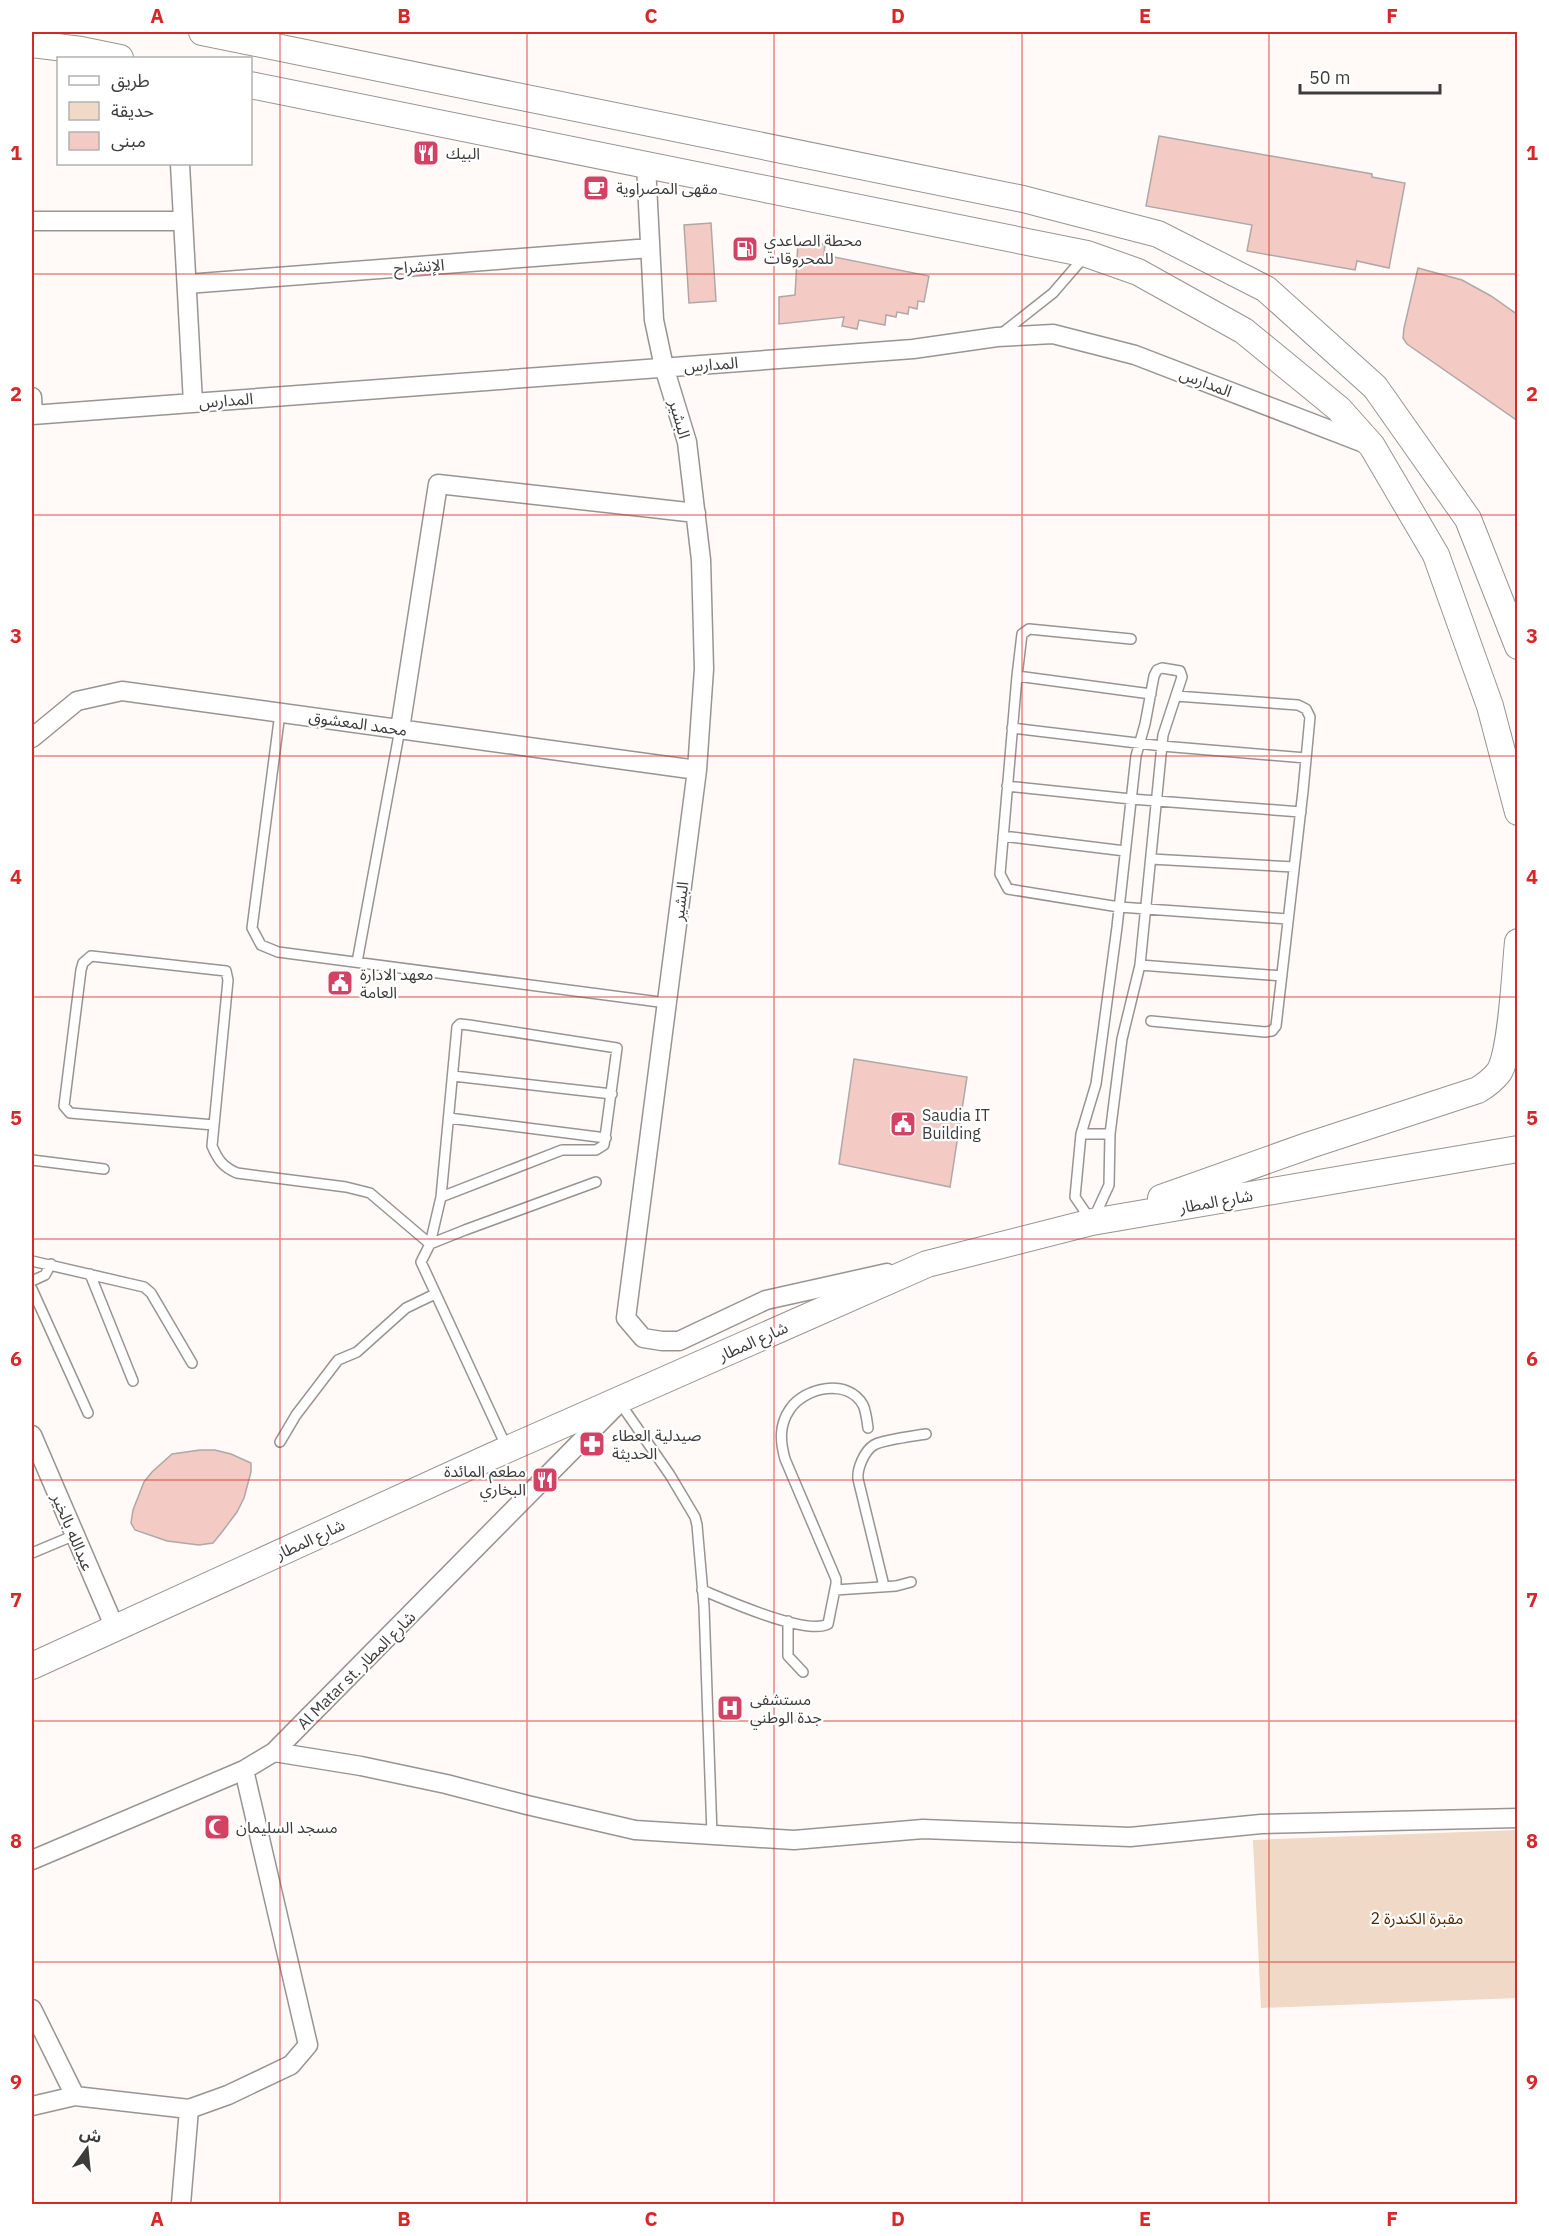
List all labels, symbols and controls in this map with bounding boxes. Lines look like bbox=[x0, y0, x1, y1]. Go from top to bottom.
text: A bbox=[150, 2, 164, 29]
text: B bbox=[397, 2, 411, 29]
text: C bbox=[644, 2, 658, 29]
text: D bbox=[891, 2, 905, 29]
text: E bbox=[1139, 2, 1151, 29]
text: F bbox=[1386, 2, 1398, 29]
legend bbox=[57, 57, 252, 165]
scale bar bbox=[1300, 57, 1440, 95]
text: 50 m bbox=[1309, 66, 1351, 89]
text: طريق bbox=[111, 69, 150, 92]
text: حديقة bbox=[111, 99, 154, 122]
text: مبنى bbox=[111, 129, 146, 152]
restaurant icon: البيك bbox=[411, 138, 441, 168]
text: 1 bbox=[10, 139, 22, 166]
text: 1 bbox=[1526, 139, 1538, 166]
place label: البيك bbox=[446, 143, 480, 163]
cafe icon: مقهى المصراوية bbox=[581, 173, 611, 203]
place label: مقهى المصراوية bbox=[616, 178, 718, 198]
place label: محطة الصاعدي للمحروقات bbox=[764, 230, 862, 268]
fuel station icon: محطة الصاعدي للمحروقات bbox=[730, 234, 760, 264]
street label: الإنشراح bbox=[393, 254, 445, 281]
street label: المدارس bbox=[683, 352, 739, 376]
street label: المدارس bbox=[1177, 363, 1235, 401]
text: 2 bbox=[10, 380, 22, 407]
text: 2 bbox=[1526, 380, 1538, 407]
street label: المدارس bbox=[198, 388, 254, 412]
street label: البشير bbox=[665, 396, 695, 441]
text: 3 bbox=[10, 622, 22, 649]
text: 3 bbox=[1526, 622, 1538, 649]
street label: محمد المعشوق bbox=[307, 706, 409, 740]
text: 4 bbox=[10, 863, 22, 890]
text: 4 bbox=[1526, 863, 1538, 890]
street label: البشير bbox=[668, 880, 692, 923]
place label: معهد الادارة العامة bbox=[360, 964, 433, 1002]
public building icon: معهد الادارة العامة bbox=[325, 968, 355, 998]
text: 5 bbox=[10, 1104, 22, 1131]
text: 5 bbox=[1526, 1104, 1538, 1131]
place label: Saudia IT Building bbox=[922, 1105, 990, 1143]
public building icon: Saudia IT Building bbox=[888, 1109, 918, 1139]
street label: شارع المطار bbox=[1177, 1185, 1255, 1220]
street label: شارع المطار bbox=[714, 1317, 792, 1368]
text: 6 bbox=[10, 1345, 22, 1372]
text: 6 bbox=[1526, 1345, 1538, 1372]
place label: صيدلية العطاء الحديثة bbox=[612, 1425, 702, 1463]
pharmacy icon: صيدلية العطاء الحديثة bbox=[577, 1429, 607, 1459]
place label: مطعم المائدة البخاري bbox=[444, 1461, 526, 1502]
restaurant icon: مطعم المائدة البخاري bbox=[530, 1465, 560, 1495]
street label: عبدالله بالخير bbox=[47, 1489, 98, 1574]
street label: شارع المطار bbox=[271, 1514, 349, 1567]
text: 7 bbox=[10, 1586, 22, 1613]
text: 7 bbox=[1526, 1586, 1538, 1613]
street label: Al Matar st. شارع المطار bbox=[293, 1607, 421, 1735]
place label: مستشفى جدة الوطني bbox=[750, 1689, 822, 1730]
hospital icon: مستشفى جدة الوطني bbox=[715, 1693, 745, 1723]
mosque icon: مسجد السليمان bbox=[202, 1812, 232, 1842]
place label: مسجد السليمان bbox=[236, 1817, 338, 1837]
text: 8 bbox=[10, 1827, 22, 1854]
text: 8 bbox=[1526, 1827, 1538, 1854]
park label: مقبرة الكندرة 2 bbox=[1371, 1908, 1463, 1928]
text: 9 bbox=[10, 2068, 22, 2095]
text: 9 bbox=[1526, 2068, 1538, 2095]
north arrow bbox=[57, 2119, 117, 2179]
text: ش bbox=[78, 2122, 104, 2147]
text: A bbox=[150, 2205, 164, 2232]
text: B bbox=[397, 2205, 411, 2232]
text: C bbox=[644, 2205, 658, 2232]
text: D bbox=[891, 2205, 905, 2232]
text: E bbox=[1139, 2205, 1151, 2232]
text: F bbox=[1386, 2205, 1398, 2232]

